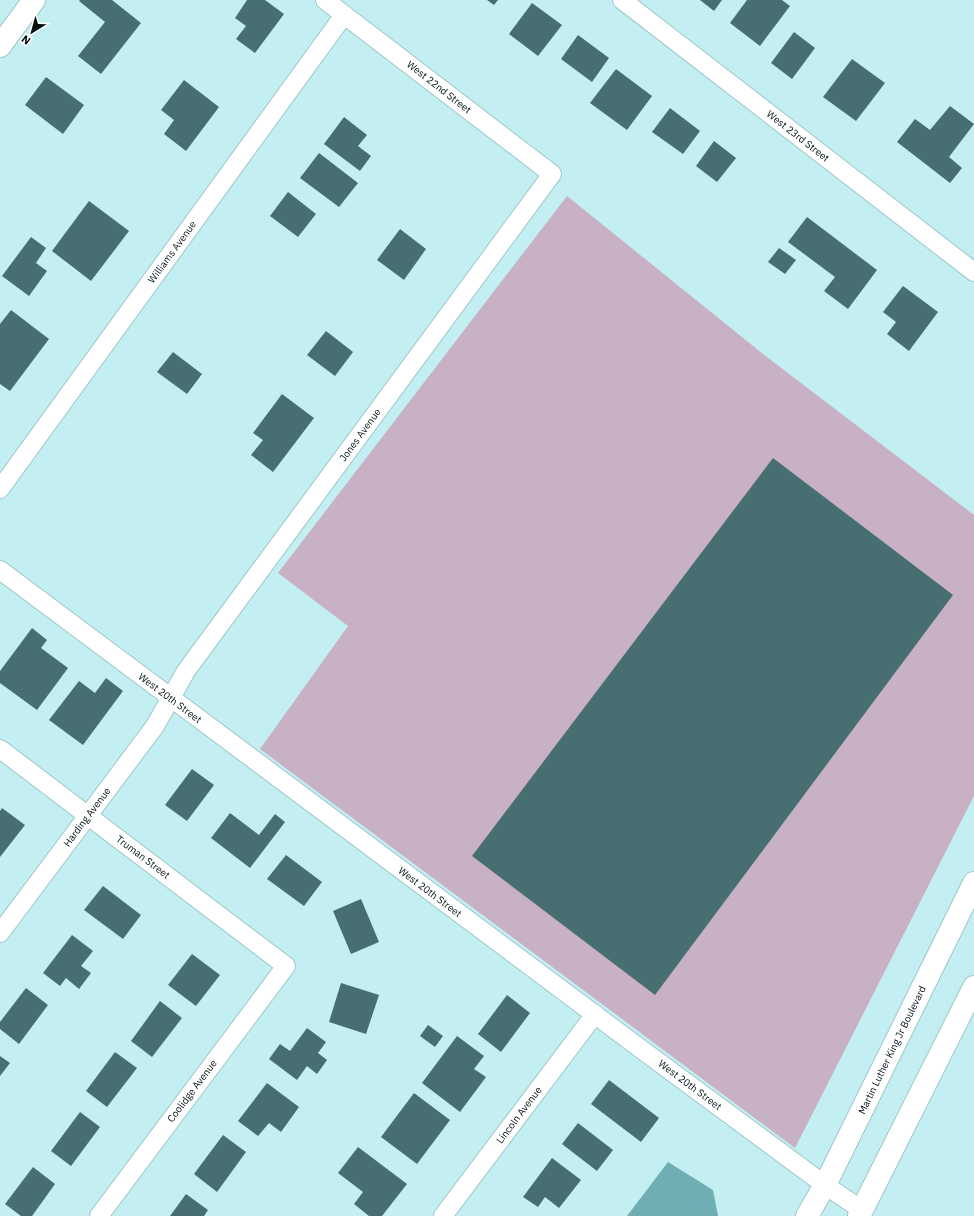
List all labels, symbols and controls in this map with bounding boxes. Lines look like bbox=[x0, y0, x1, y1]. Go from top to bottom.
north arrow bbox=[12, 12, 52, 52]
text: N bbox=[19, 32, 33, 48]
street label: West 22nd Street bbox=[404, 58, 474, 116]
street label: West 23rd Street bbox=[764, 107, 832, 165]
street label: Williams Avenue bbox=[145, 218, 199, 286]
street label: Jones Avenue bbox=[336, 405, 384, 464]
street label: West 20th Street bbox=[136, 670, 205, 726]
street label: Harding Avenue bbox=[60, 784, 114, 849]
street label: Truman Street bbox=[113, 832, 173, 882]
street label: West 20th Street bbox=[396, 864, 465, 920]
street label: Martin Luther King Jr Boulevard bbox=[855, 984, 929, 1116]
street label: Coolidge Avenue bbox=[164, 1057, 220, 1125]
street label: West 20th Street bbox=[656, 1057, 725, 1113]
street label: Lincoln Avenue bbox=[493, 1084, 545, 1146]

